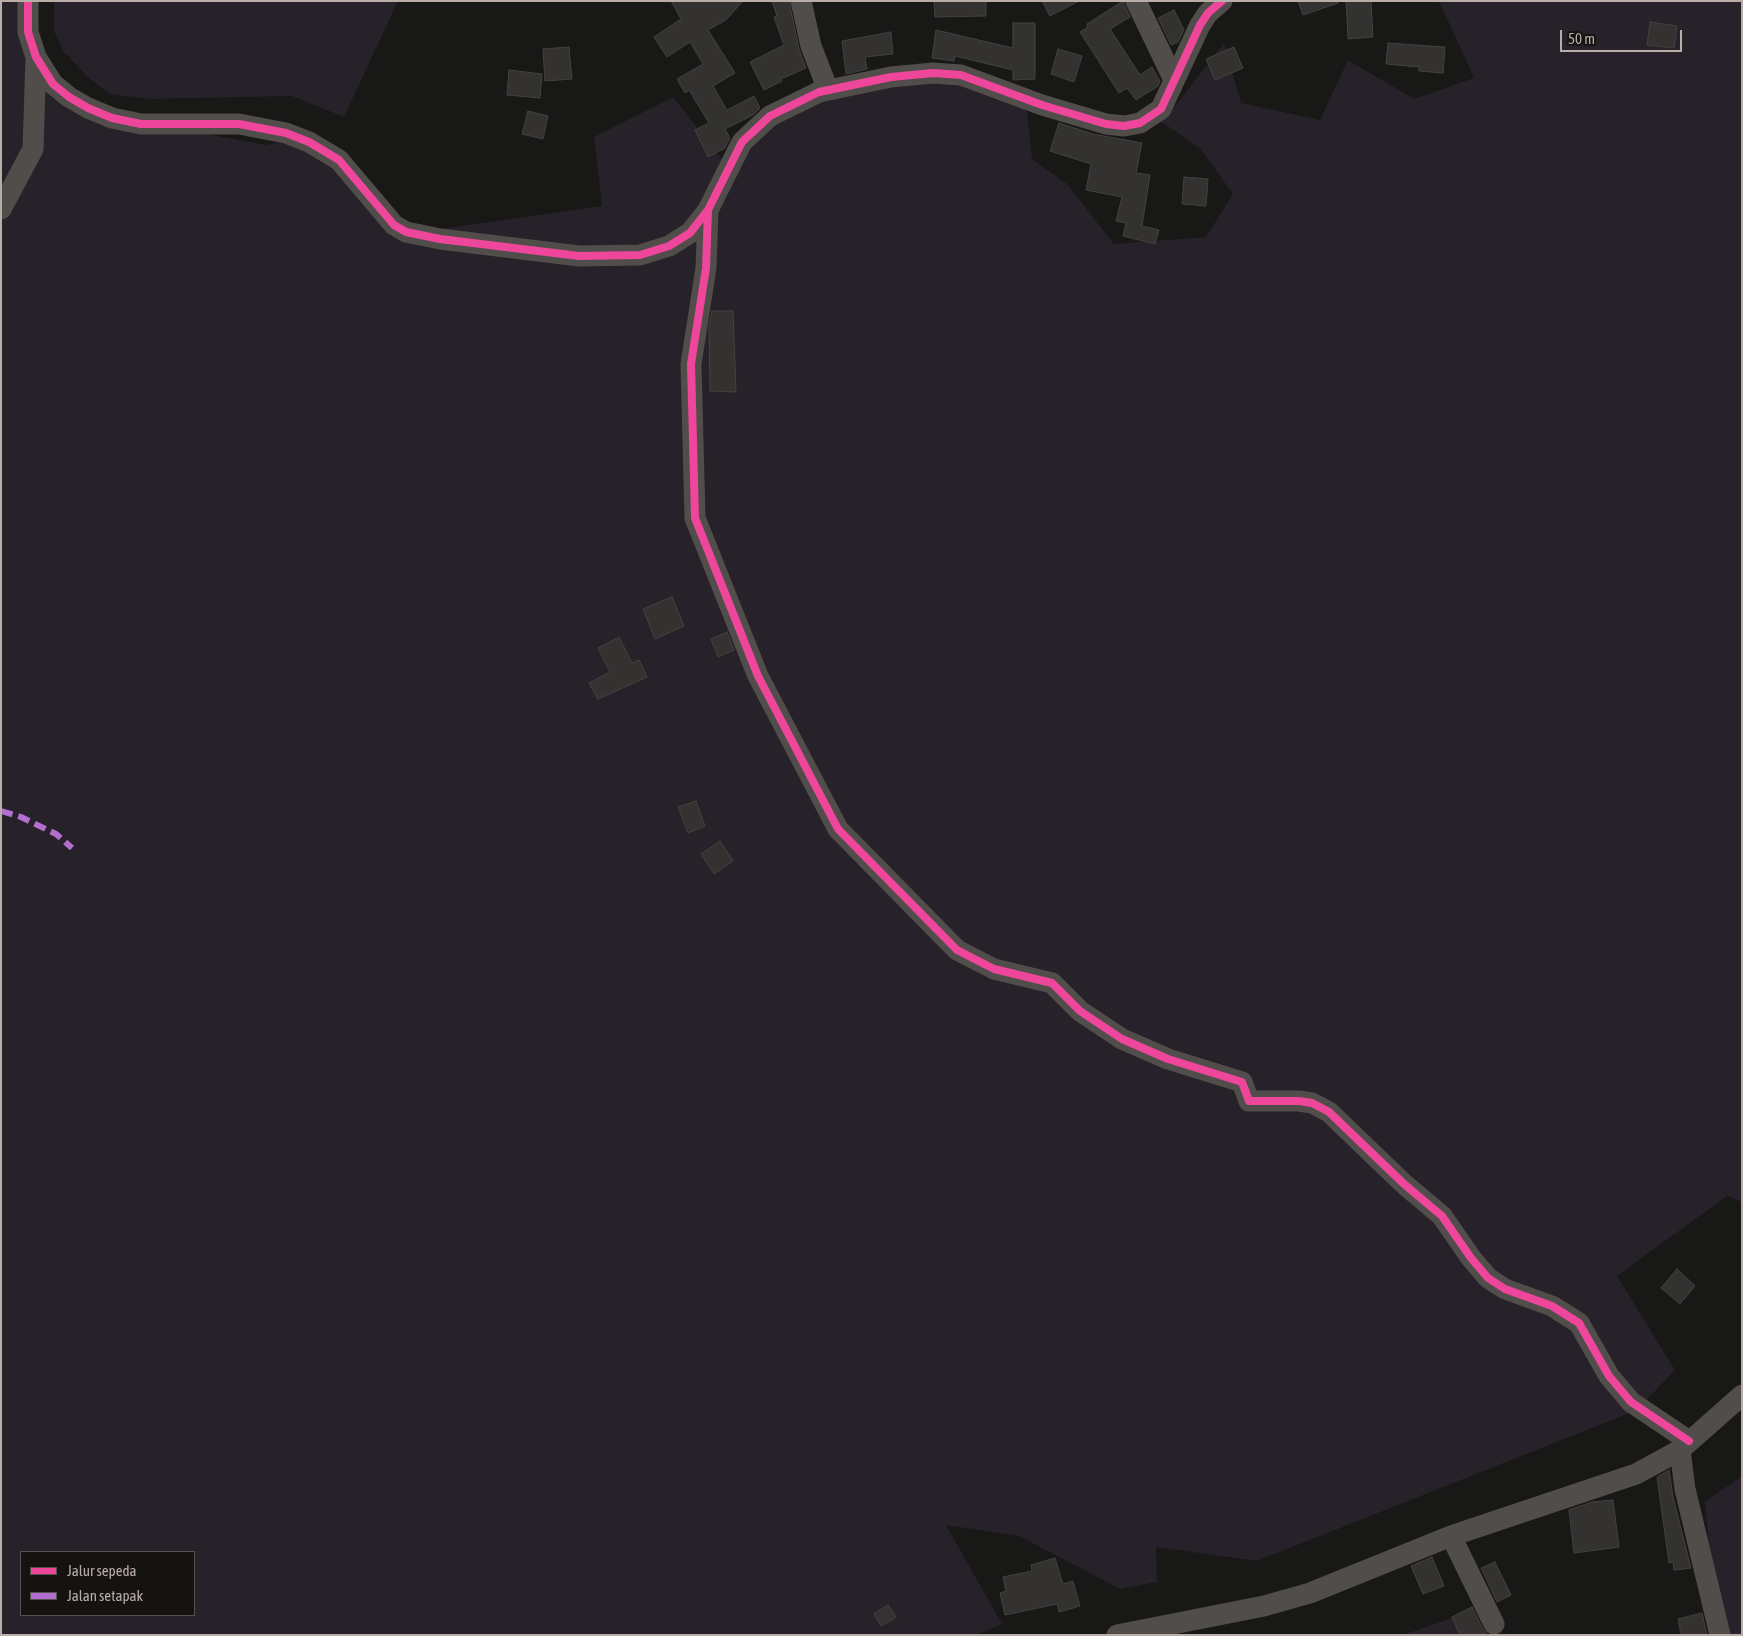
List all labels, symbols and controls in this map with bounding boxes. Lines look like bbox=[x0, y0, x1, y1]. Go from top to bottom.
scale bar bbox=[1563, 20, 1686, 52]
text: 50 m bbox=[1568, 30, 1595, 47]
legend bbox=[20, 1551, 195, 1616]
text: Jalur sepeda bbox=[67, 1562, 137, 1579]
text: Jalan setapak bbox=[67, 1587, 143, 1604]

